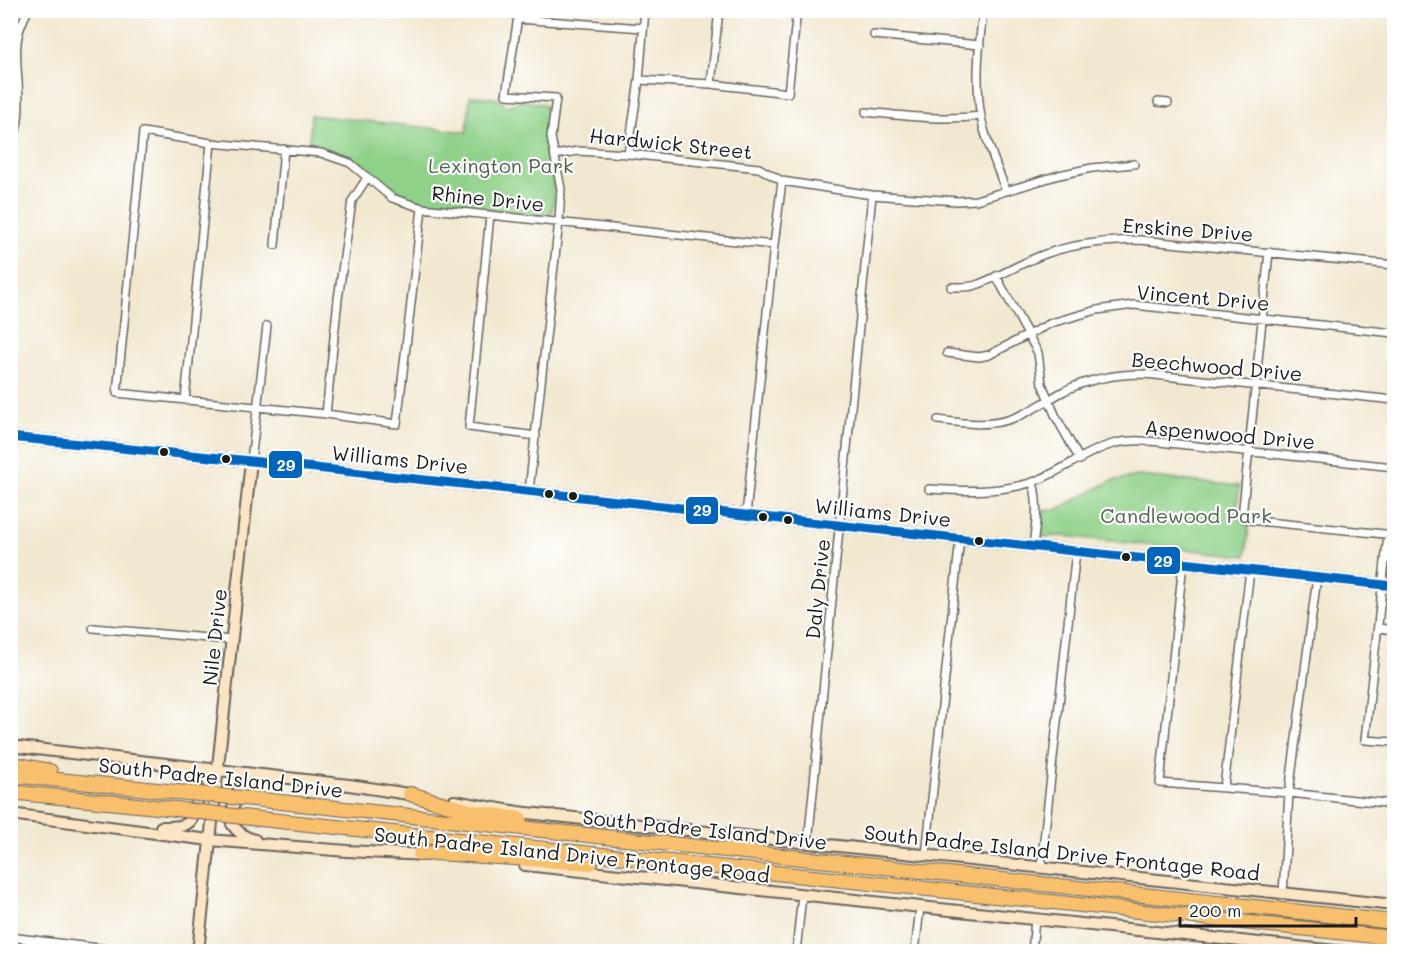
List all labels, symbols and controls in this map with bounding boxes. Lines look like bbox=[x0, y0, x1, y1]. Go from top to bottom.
street label: Hardwick Street bbox=[588, 122, 754, 164]
park label: Lexington Park bbox=[428, 152, 574, 178]
street label: Rhine Drive bbox=[430, 179, 546, 217]
street label: Erskine Drive bbox=[1122, 211, 1254, 247]
street label: Vincent Drive bbox=[1135, 278, 1271, 316]
street label: Beechwood Drive bbox=[1130, 346, 1304, 386]
street label: Aspenwood Drive bbox=[1144, 414, 1316, 454]
street label: Williams Drive bbox=[330, 439, 470, 479]
unlabelled marker bbox=[158, 446, 170, 458]
line badge: 29 bbox=[268, 450, 303, 479]
unlabelled marker bbox=[220, 453, 232, 465]
text: 29 bbox=[277, 454, 296, 475]
unlabelled marker bbox=[543, 488, 555, 500]
unlabelled marker bbox=[567, 490, 579, 502]
street label: Williams Drive bbox=[813, 492, 953, 532]
line badge: 29 bbox=[685, 496, 719, 525]
text: 29 bbox=[693, 499, 712, 520]
park label: Candlewood Park bbox=[1100, 502, 1272, 528]
unlabelled marker bbox=[757, 511, 769, 523]
unlabelled marker bbox=[782, 514, 794, 526]
unlabelled marker bbox=[973, 535, 985, 547]
street label: Daly Drive bbox=[799, 537, 835, 641]
line badge: 29 bbox=[1146, 546, 1181, 575]
text: 29 bbox=[1154, 550, 1173, 571]
unlabelled marker bbox=[1120, 551, 1132, 563]
street label: Nile Drive bbox=[196, 587, 232, 687]
street label: South Padre Island Drive bbox=[97, 751, 345, 803]
street label: South Padre Island Drive bbox=[581, 803, 829, 855]
street label: South Padre Island Drive Frontage Road bbox=[863, 818, 1261, 886]
street label: South Padre Island Drive Frontage Road bbox=[373, 820, 771, 888]
scale bar bbox=[1180, 890, 1356, 928]
text: 200 m bbox=[1189, 898, 1241, 922]

